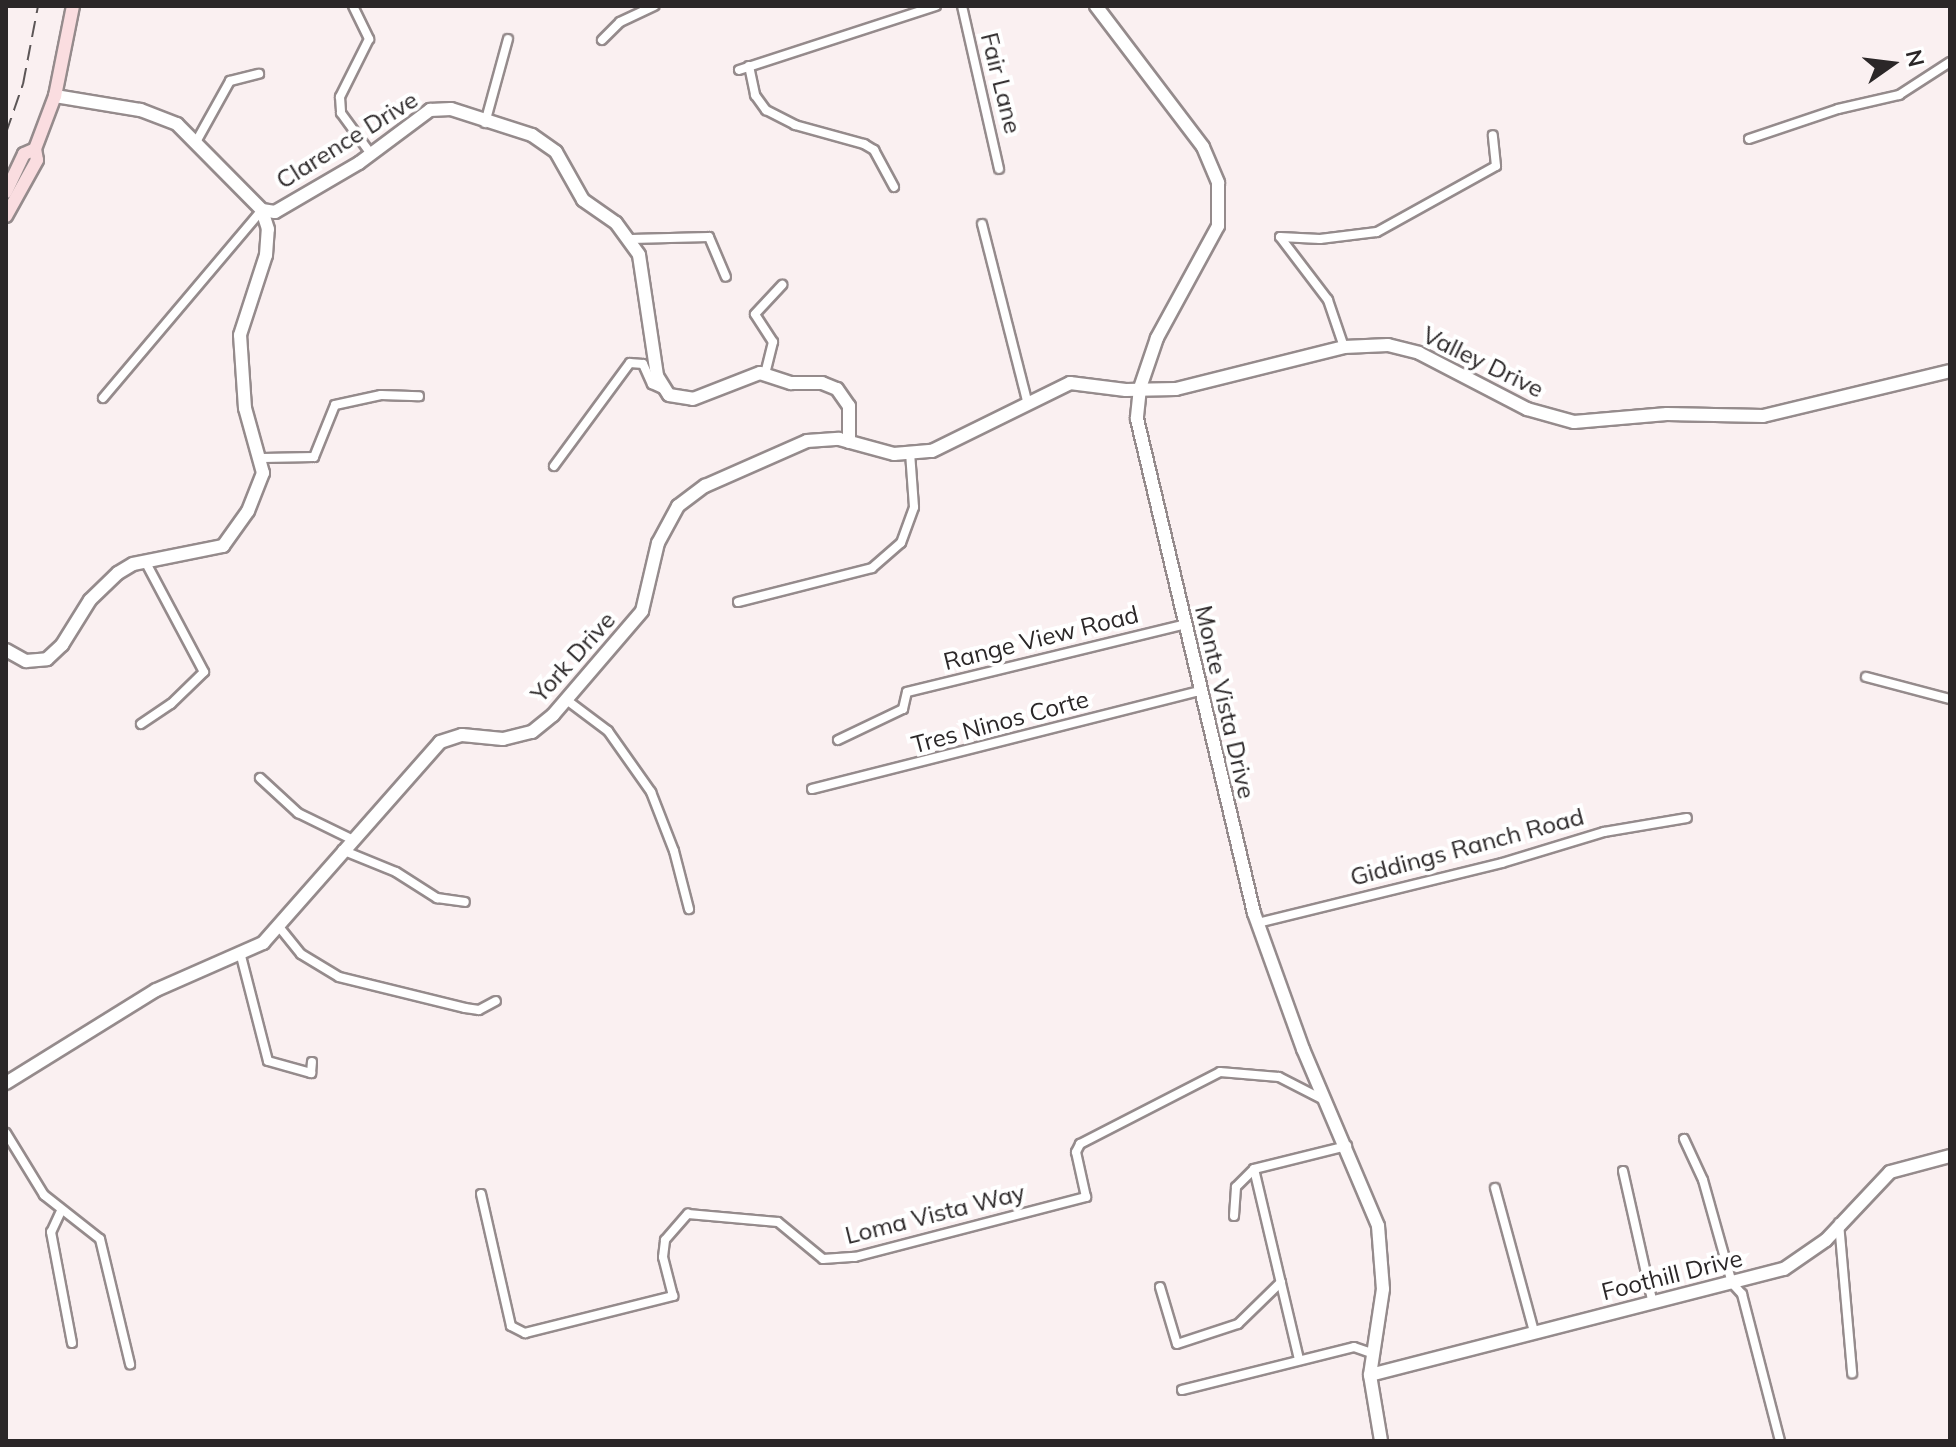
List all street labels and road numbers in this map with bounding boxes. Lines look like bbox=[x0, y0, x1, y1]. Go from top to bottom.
street label: Fair Lane bbox=[975, 30, 1027, 136]
street label: Clarence Drive bbox=[271, 85, 423, 195]
street label: Valley Drive bbox=[1418, 320, 1548, 404]
street label: Range View Road bbox=[940, 600, 1142, 676]
street label: Monte Vista Drive bbox=[1189, 603, 1261, 801]
street label: York Drive bbox=[525, 606, 621, 708]
street label: Tres Ninos Corte bbox=[908, 685, 1092, 759]
street label: Giddings Ranch Road bbox=[1347, 802, 1587, 892]
street label: Loma Vista Way bbox=[842, 1178, 1028, 1250]
street label: Foothill Drive bbox=[1599, 1244, 1745, 1306]

